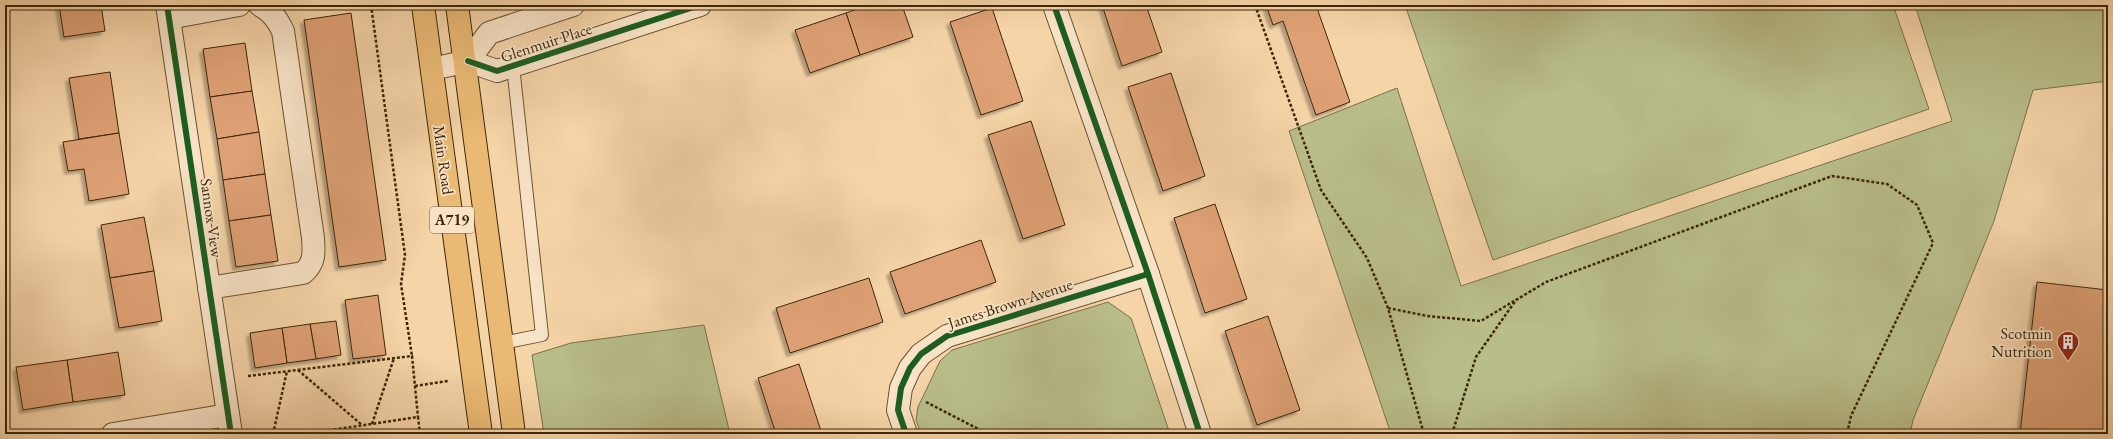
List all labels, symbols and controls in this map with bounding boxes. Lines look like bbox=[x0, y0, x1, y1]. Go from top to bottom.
street label: Glenmuir Place bbox=[498, 18, 595, 67]
street label: Main Road bbox=[428, 124, 459, 197]
street label: Sannox View bbox=[196, 177, 228, 260]
road number: A719 bbox=[430, 207, 474, 233]
street label: James Brown Avenue bbox=[943, 273, 1075, 334]
place label: Scotmin Nutrition bbox=[1991, 323, 2053, 362]
building icon: Scotmin Nutrition bbox=[2055, 329, 2081, 362]

